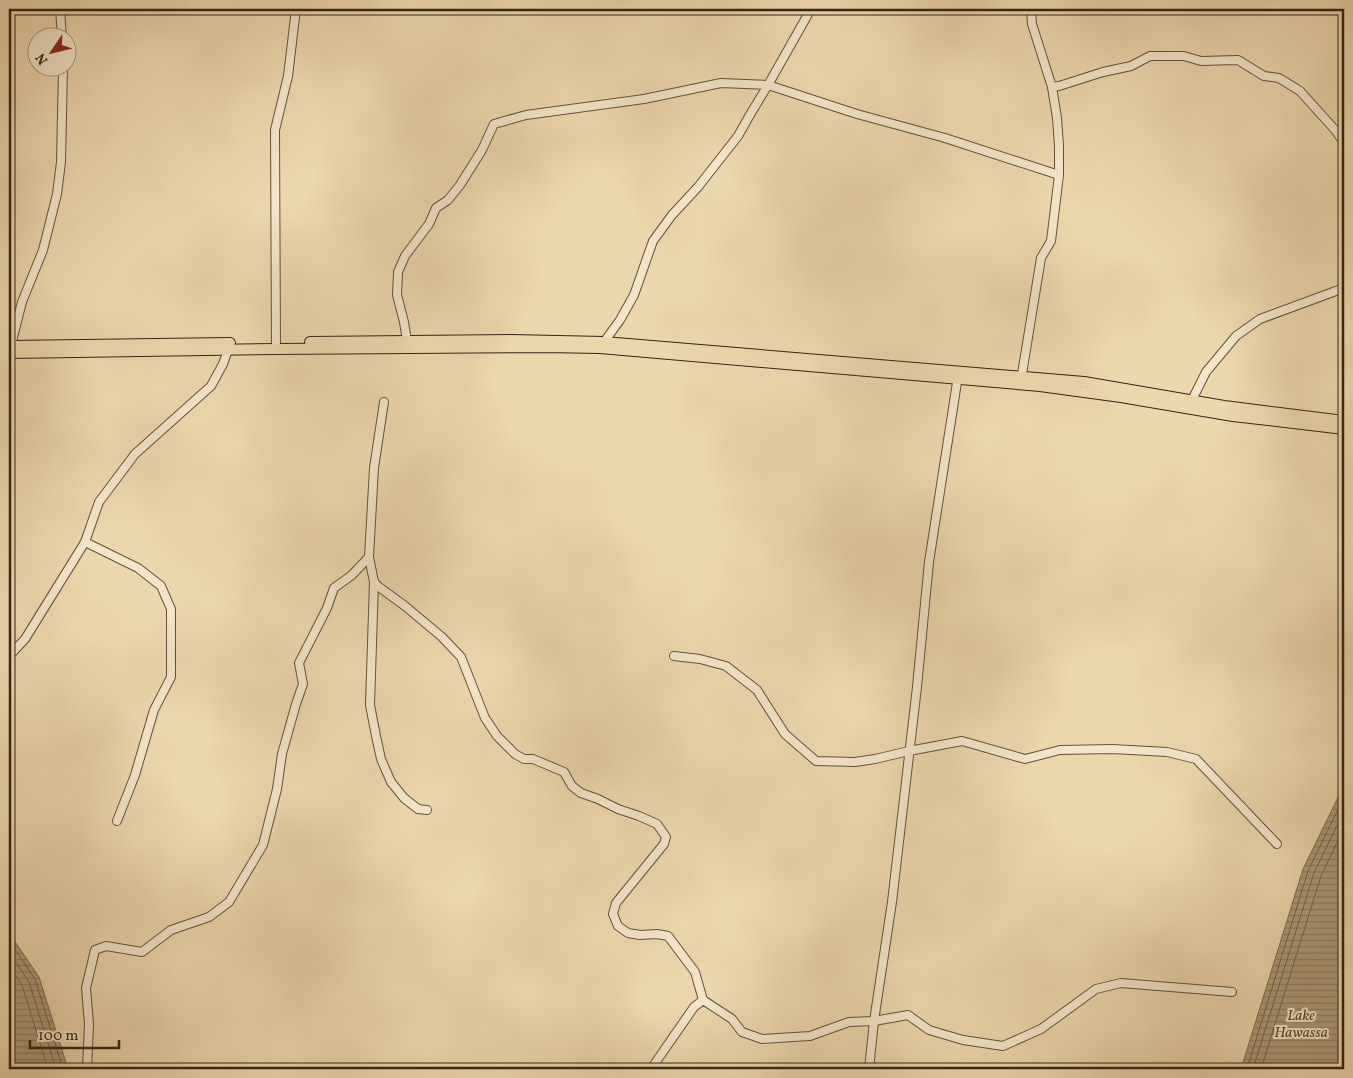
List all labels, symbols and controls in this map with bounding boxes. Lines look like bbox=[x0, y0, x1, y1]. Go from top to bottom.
north arrow bbox=[28, 28, 78, 78]
text: N bbox=[32, 49, 53, 68]
water label: Lake Hawassa bbox=[1274, 1006, 1328, 1044]
scale bar bbox=[30, 1018, 119, 1050]
text: 100 m bbox=[38, 1026, 78, 1047]

